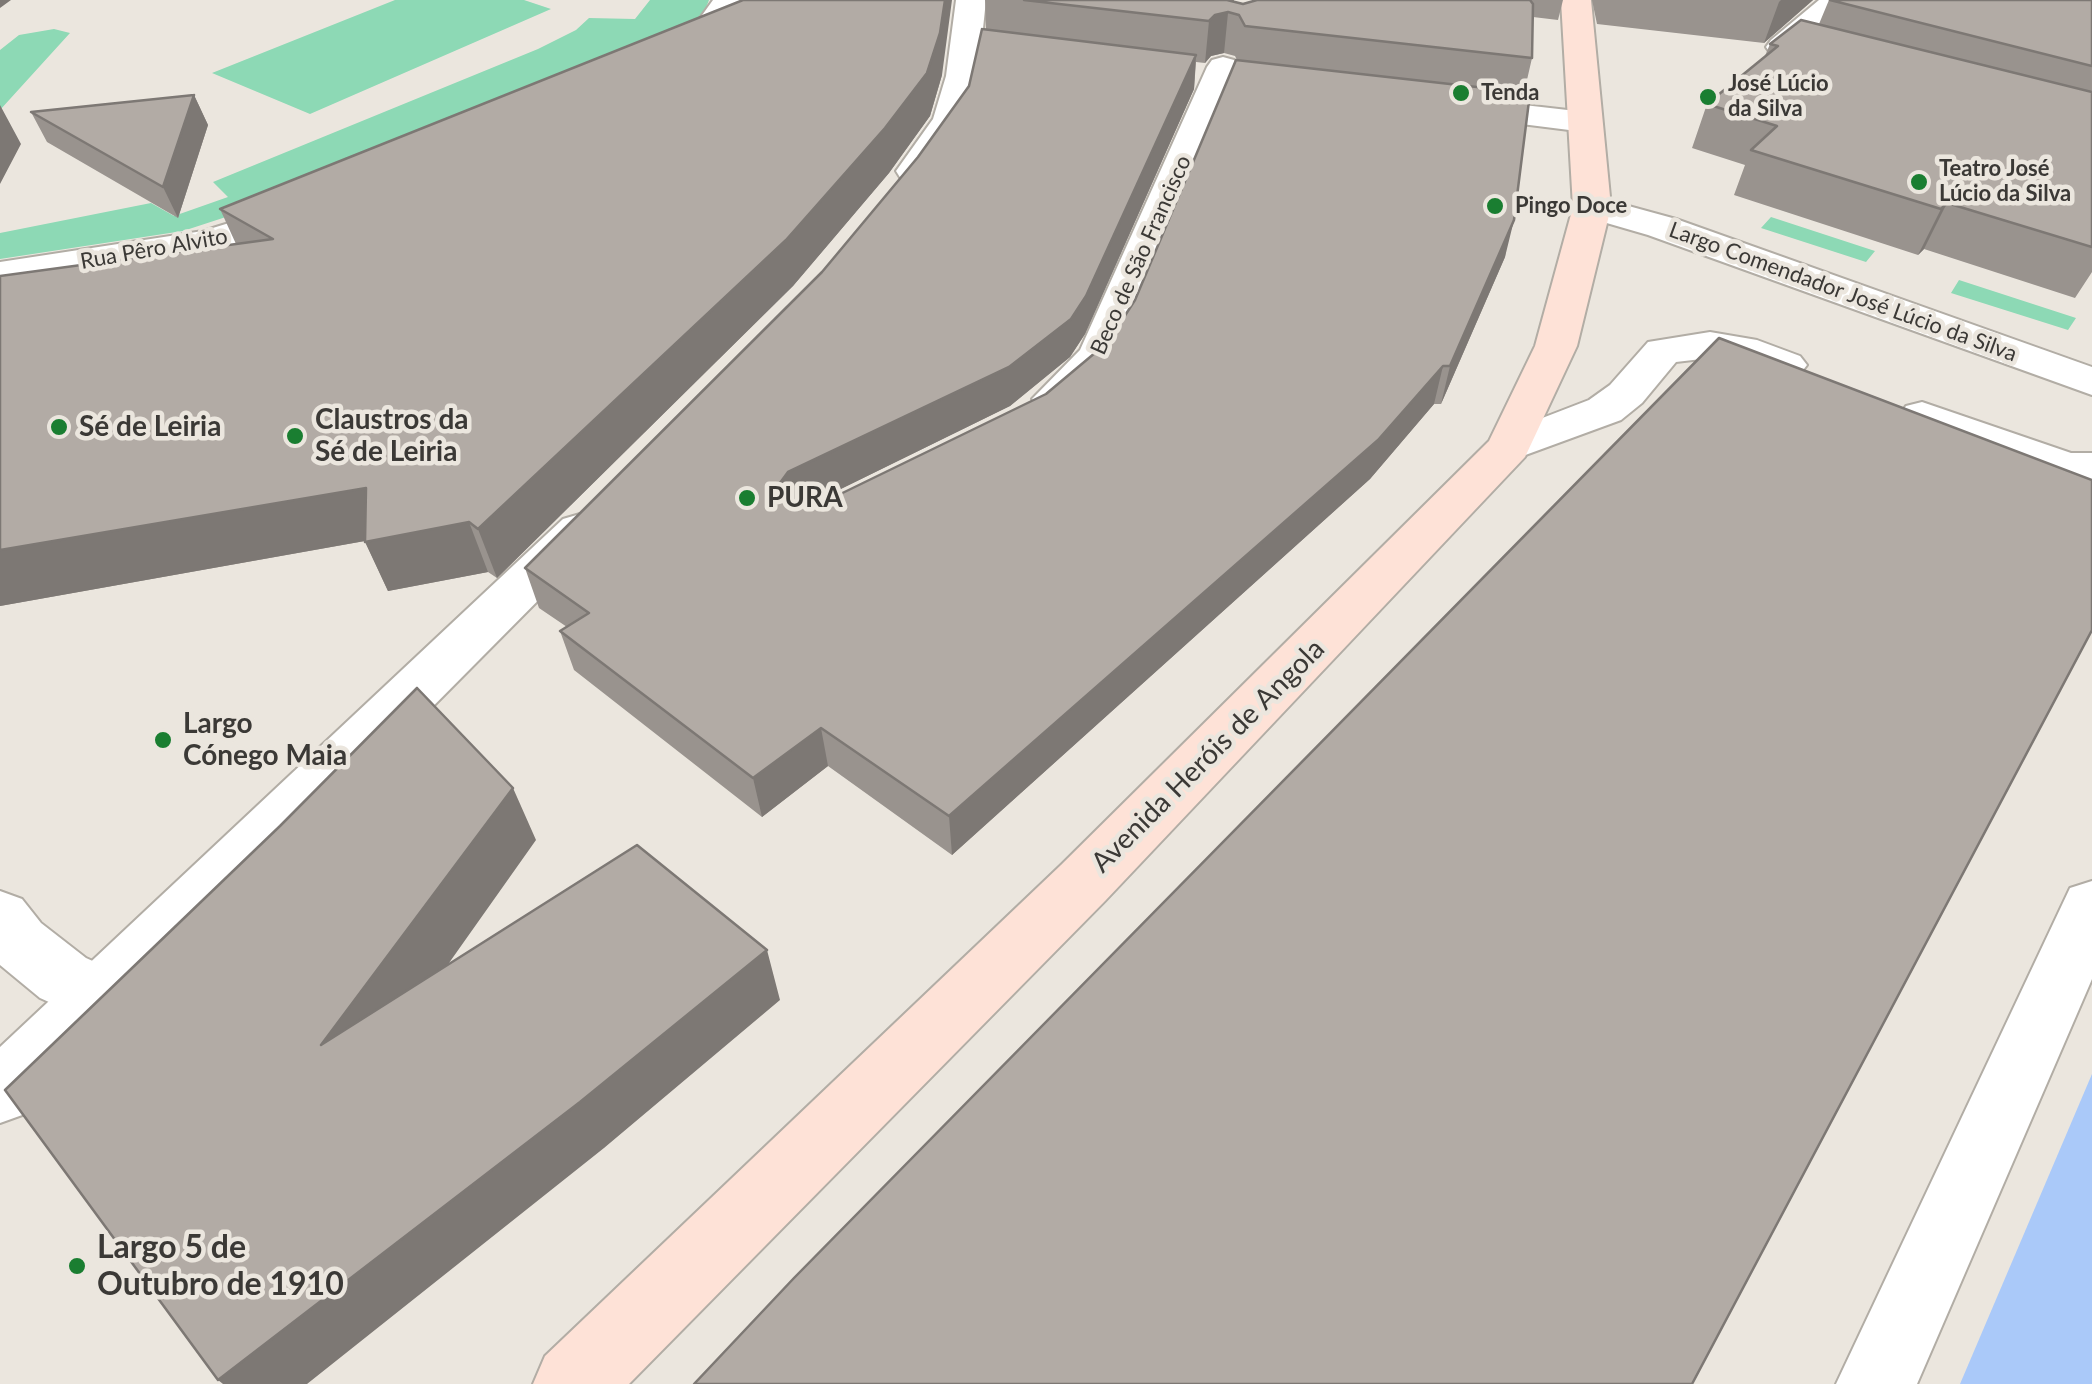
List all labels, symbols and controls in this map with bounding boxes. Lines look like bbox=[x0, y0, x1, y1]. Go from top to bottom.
place label: José Lúcio da Silva bbox=[1728, 71, 1829, 122]
place label: Tenda bbox=[1481, 80, 1539, 106]
marker: Tenda bbox=[1450, 82, 1472, 104]
marker: José Lúcio da Silva bbox=[1697, 86, 1719, 108]
street label: Beco de São Francisco bbox=[1085, 151, 1197, 359]
place label: Teatro José Lúcio da Silva bbox=[1939, 156, 2071, 208]
marker: Teatro José Lúcio da Silva bbox=[1908, 171, 1930, 193]
place label: Pingo Doce bbox=[1515, 193, 1627, 219]
marker: Pingo Doce bbox=[1484, 195, 1506, 217]
street label: Largo Comendador José Lúcio da Silva bbox=[1665, 217, 2021, 367]
street label: Rua Pêro Alvito bbox=[78, 223, 230, 275]
place label: Claustros da Sé de Leiria bbox=[315, 403, 469, 469]
place label: Sé de Leiria bbox=[79, 410, 221, 444]
marker: Sé de Leiria bbox=[48, 416, 70, 438]
marker: Claustros da Sé de Leiria bbox=[284, 425, 306, 447]
place label: PURA bbox=[767, 481, 843, 515]
marker: PURA bbox=[736, 487, 758, 509]
street label: Avenida Heróis de Angola bbox=[1084, 632, 1332, 880]
place label: Largo Cónego Maia bbox=[183, 707, 347, 773]
marker: Largo Cónego Maia bbox=[152, 729, 174, 751]
place label: Largo 5 de Outubro de 1910 bbox=[97, 1229, 344, 1304]
marker: Largo 5 de Outubro de 1910 bbox=[66, 1255, 88, 1277]

